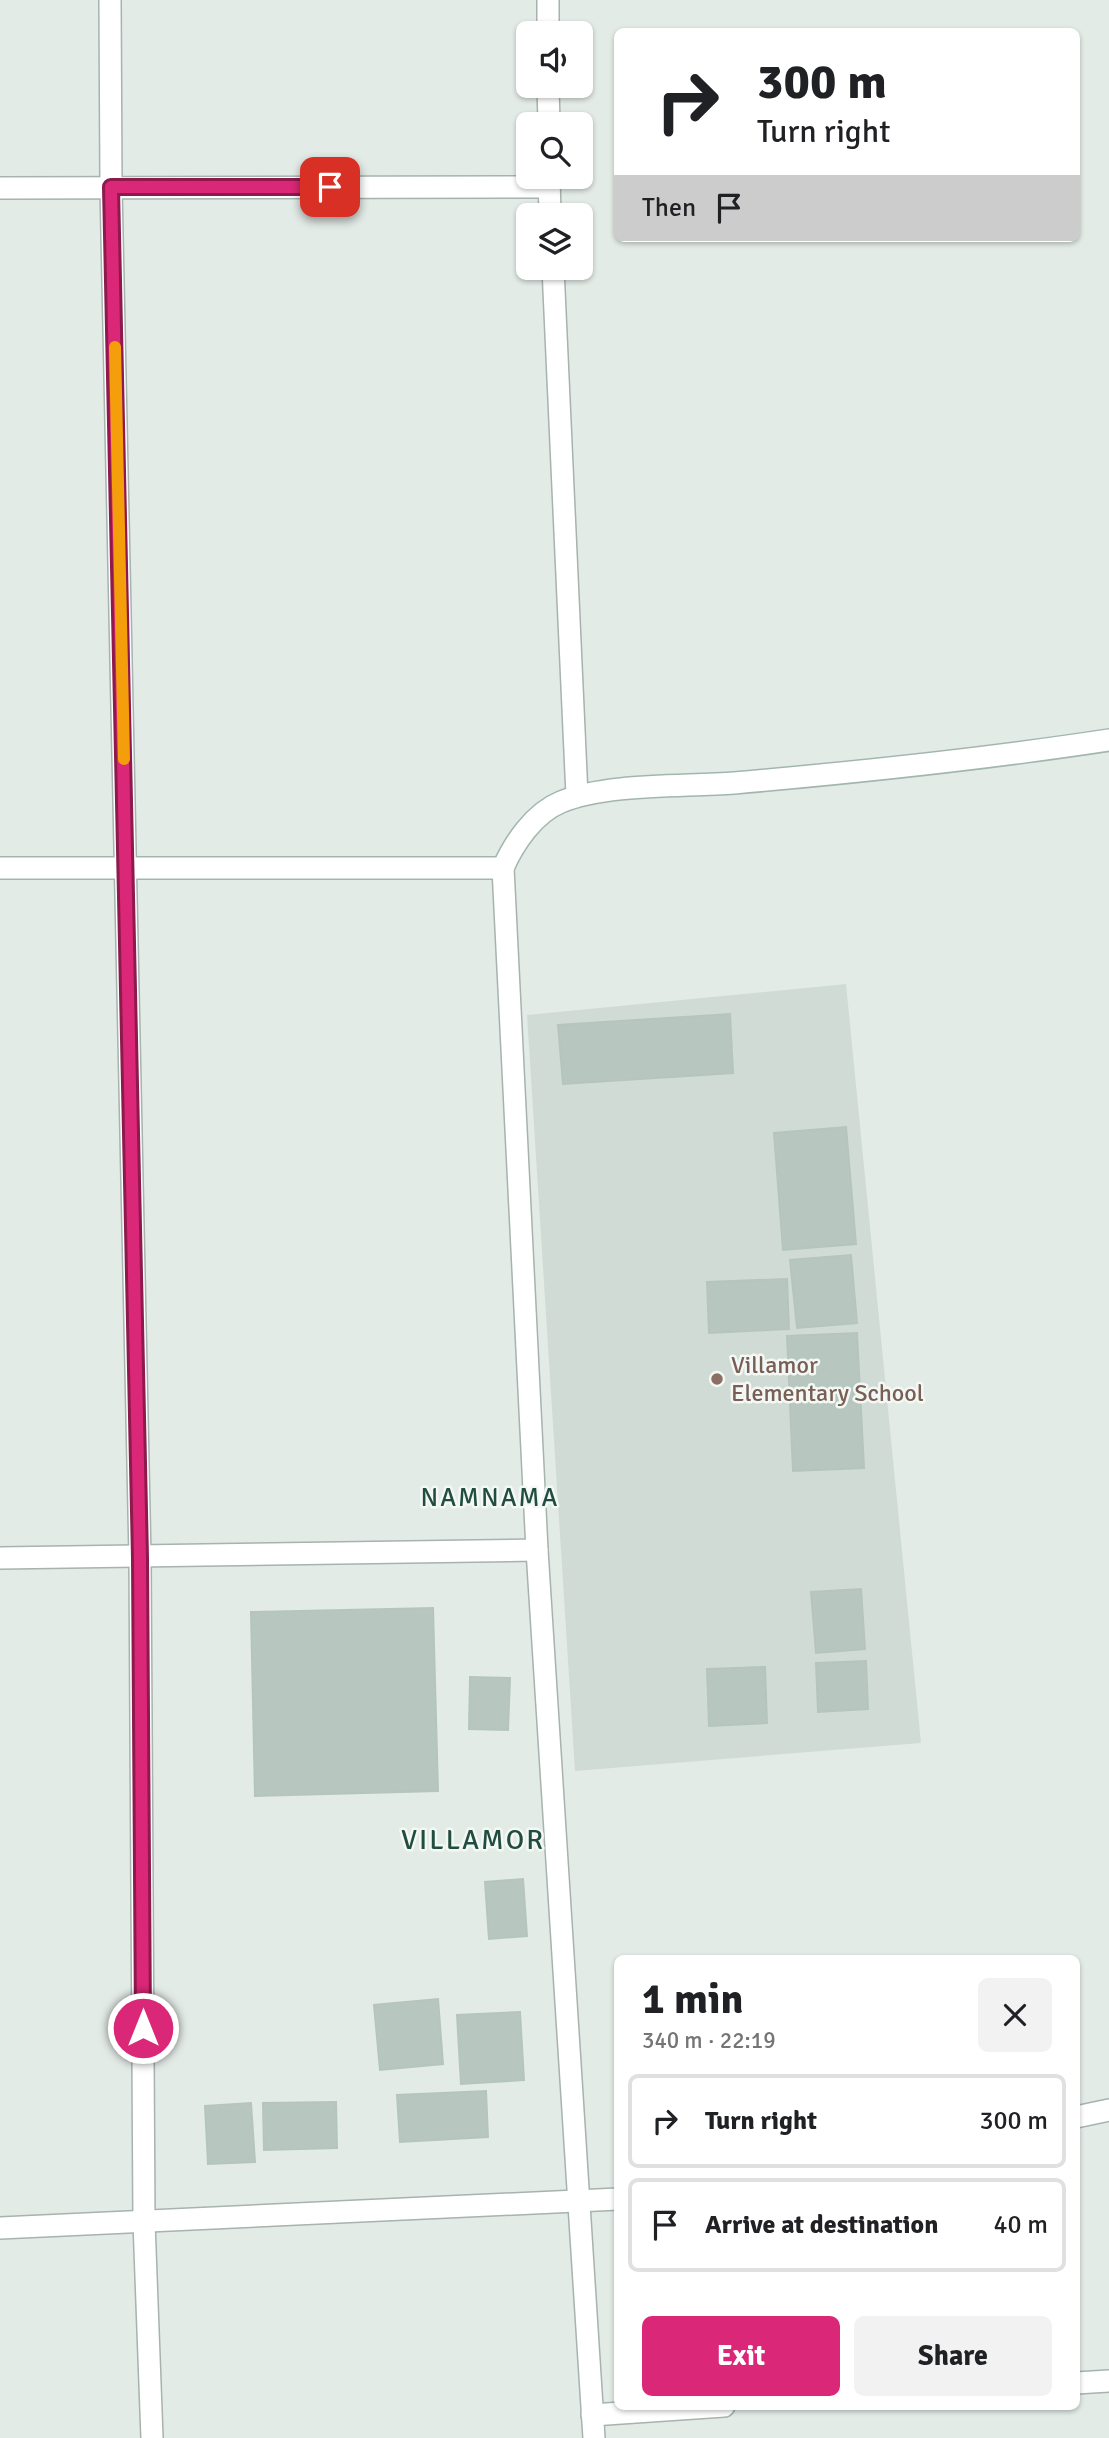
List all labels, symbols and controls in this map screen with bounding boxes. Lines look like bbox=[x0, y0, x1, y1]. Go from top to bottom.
map controls bbox=[516, 21, 593, 280]
button: sound bbox=[516, 21, 593, 98]
text: 300 m bbox=[757, 52, 887, 112]
icon: right bbox=[642, 56, 733, 147]
button: search bbox=[516, 112, 593, 189]
text: Turn right bbox=[757, 112, 890, 151]
pin bbox=[300, 157, 360, 217]
icon: arrive bbox=[311, 168, 349, 206]
icon: arrive bbox=[710, 189, 748, 227]
text: Then bbox=[642, 192, 696, 224]
button: layers bbox=[516, 203, 593, 280]
place label: Villamor Elementary School bbox=[731, 1350, 924, 1408]
marker: Villamor Elementary School bbox=[709, 1371, 725, 1387]
district label: NAMNAMA bbox=[420, 1482, 560, 1514]
district label: VILLAMOR bbox=[401, 1823, 545, 1857]
text: 1 min bbox=[642, 1974, 743, 2025]
button: close bbox=[978, 1978, 1052, 2052]
position arrow bbox=[106, 1991, 180, 2065]
text: 340 m · 22:19 bbox=[642, 2026, 776, 2055]
icon: right bbox=[646, 2102, 684, 2140]
text: Turn right bbox=[705, 2105, 817, 2137]
text: 300 m bbox=[979, 2105, 1048, 2137]
icon: arrive bbox=[646, 2206, 684, 2244]
text: Arrive at destination bbox=[705, 2209, 938, 2241]
text: 40 m bbox=[993, 2209, 1048, 2241]
button: Exit bbox=[642, 2316, 840, 2396]
button: Share bbox=[854, 2316, 1052, 2396]

